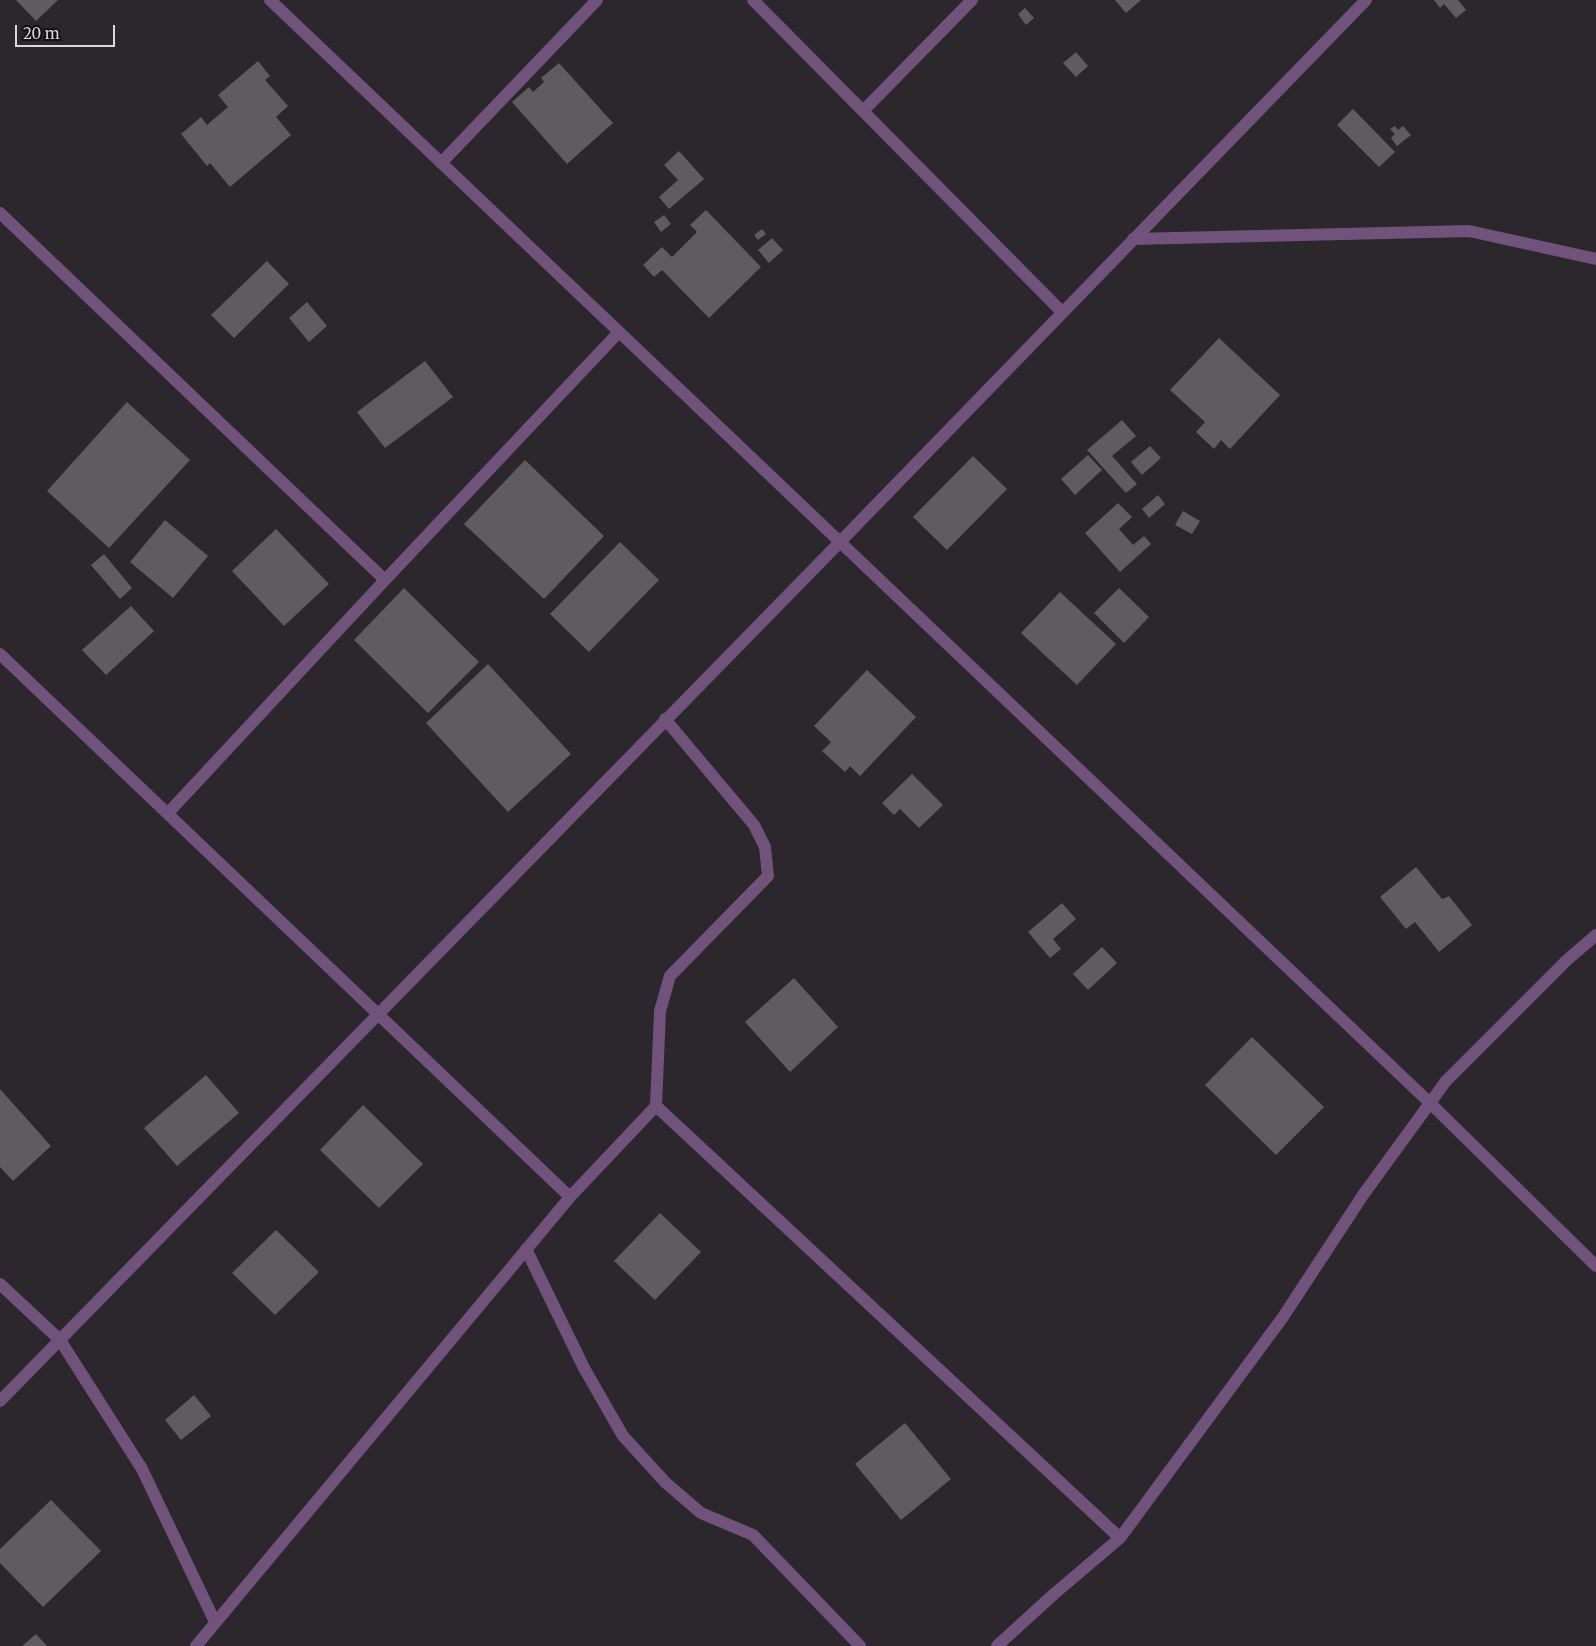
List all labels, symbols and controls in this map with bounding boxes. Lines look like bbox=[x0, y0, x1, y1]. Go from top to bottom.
scale bar bbox=[18, 15, 118, 47]
text: 20 m bbox=[23, 24, 60, 43]

